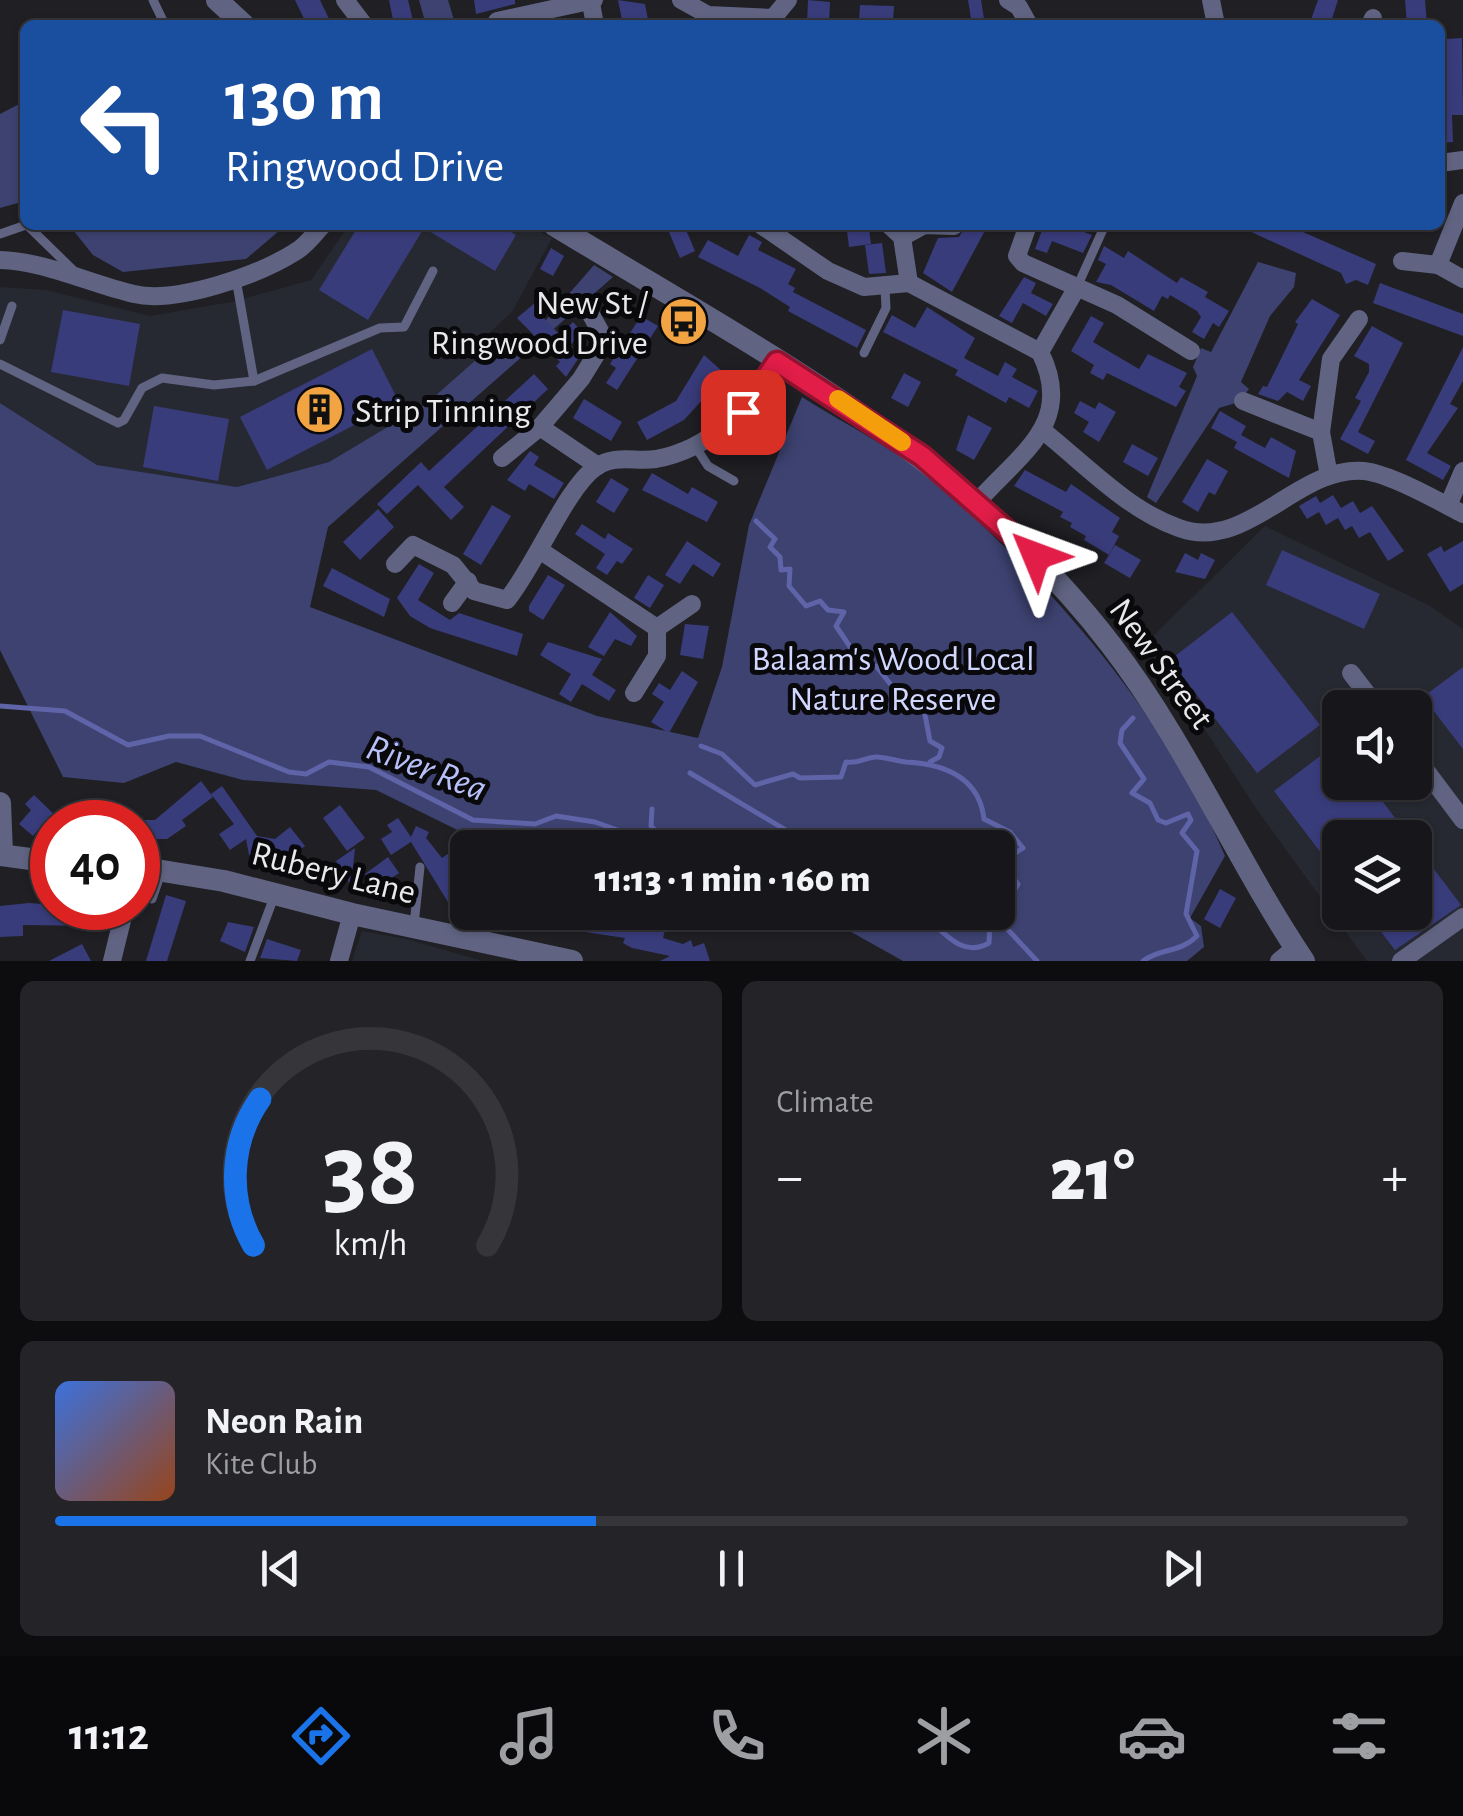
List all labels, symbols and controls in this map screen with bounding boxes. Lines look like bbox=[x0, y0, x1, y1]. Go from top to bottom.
icon: left bbox=[60, 60, 190, 190]
text: 130 m bbox=[225, 63, 384, 133]
text: Ringwood Drive bbox=[225, 145, 504, 190]
place label: New St / Ringwood Drive bbox=[431, 286, 649, 361]
bus stop icon: New St / Ringwood Drive bbox=[657, 296, 709, 348]
pin bbox=[701, 370, 786, 455]
building icon: Strip Tinning bbox=[294, 384, 346, 436]
icon: arrive bbox=[716, 385, 771, 440]
place label: Strip Tinning bbox=[355, 394, 531, 429]
position arrow bbox=[984, 504, 1088, 608]
street label: New Street bbox=[1102, 592, 1219, 735]
park label: Balaam's Wood Local Nature Reserve bbox=[751, 642, 1035, 717]
map controls bbox=[1322, 690, 1432, 930]
button: sound bbox=[1322, 690, 1432, 800]
water label: River Rea bbox=[361, 729, 492, 809]
speed limit sign: 40 bbox=[30, 800, 160, 930]
button: layers bbox=[1322, 820, 1432, 930]
street label: Rubery Lane bbox=[248, 836, 419, 911]
text: 11:13 · 1 min · 160 m bbox=[594, 861, 871, 899]
text: Climate bbox=[777, 1086, 874, 1118]
text: 38 bbox=[323, 1120, 419, 1224]
text: 21° bbox=[1050, 1139, 1135, 1214]
text: − bbox=[777, 1150, 803, 1205]
text: + bbox=[1382, 1150, 1408, 1205]
text: km/h bbox=[334, 1226, 408, 1262]
text: Neon Rain bbox=[205, 1403, 363, 1441]
text: Kite Club bbox=[205, 1448, 317, 1480]
icon: previous bbox=[253, 1541, 308, 1596]
icon: pause bbox=[704, 1541, 759, 1596]
icon: next bbox=[1155, 1541, 1210, 1596]
icon: directions bbox=[286, 1701, 356, 1771]
icon: music bbox=[494, 1701, 564, 1771]
icon: phone bbox=[702, 1701, 772, 1771]
icon: climate bbox=[909, 1701, 979, 1771]
icon: car bbox=[1117, 1701, 1187, 1771]
icon: filters bbox=[1324, 1701, 1394, 1771]
text: 11:12 bbox=[69, 1713, 149, 1758]

